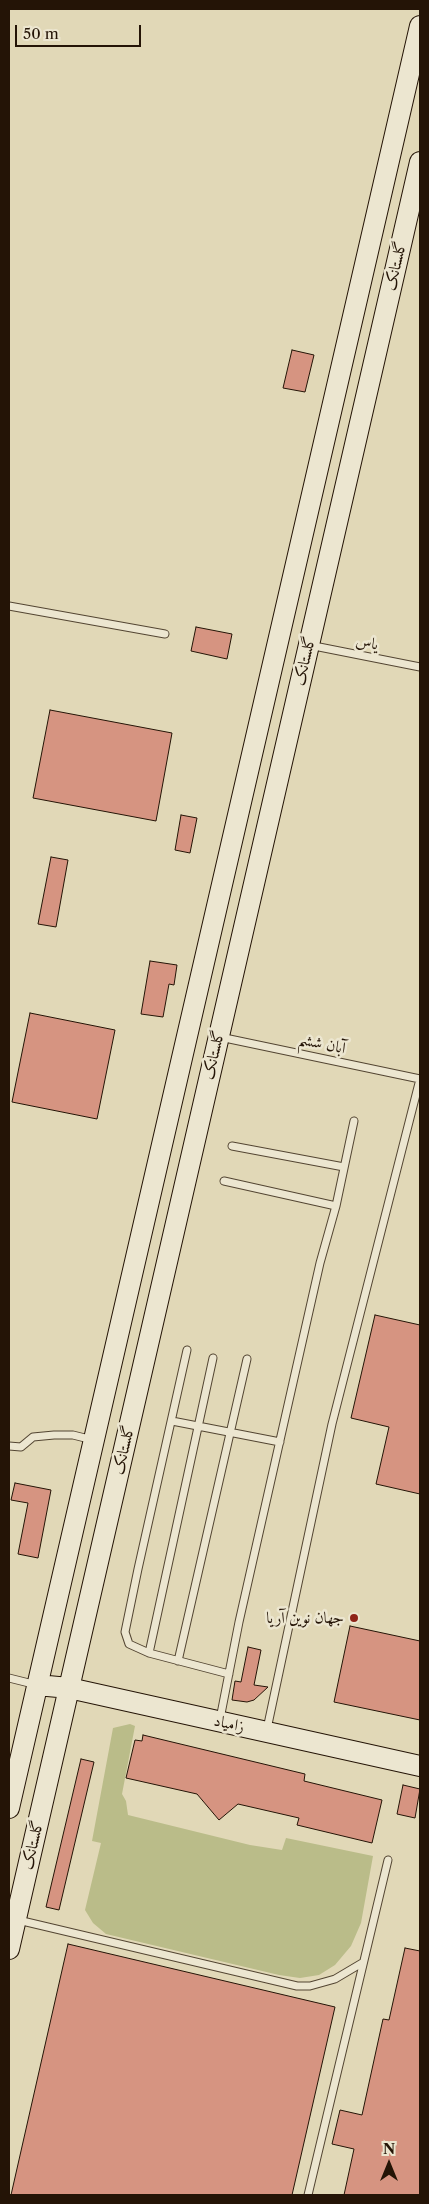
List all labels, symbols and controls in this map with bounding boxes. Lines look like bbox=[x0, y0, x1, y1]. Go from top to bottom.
scale bar bbox=[18, 15, 144, 47]
text: 50 m bbox=[23, 24, 59, 43]
street label: گلستانک bbox=[381, 239, 411, 293]
street label: یاس bbox=[354, 631, 380, 655]
street label: گلستانک bbox=[290, 634, 320, 688]
street label: گلستانک bbox=[199, 1028, 229, 1082]
street label: آبان ششم bbox=[297, 1030, 347, 1058]
street label: گلستانک bbox=[109, 1423, 139, 1477]
place label: جهان نوین آریا bbox=[266, 1608, 344, 1628]
marker: جهان نوین آریا bbox=[348, 1612, 360, 1624]
street label: زامیاد bbox=[212, 1711, 246, 1737]
street label: گلستانک bbox=[18, 1818, 48, 1872]
north arrow bbox=[364, 2139, 414, 2189]
text: N bbox=[383, 2140, 395, 2158]

